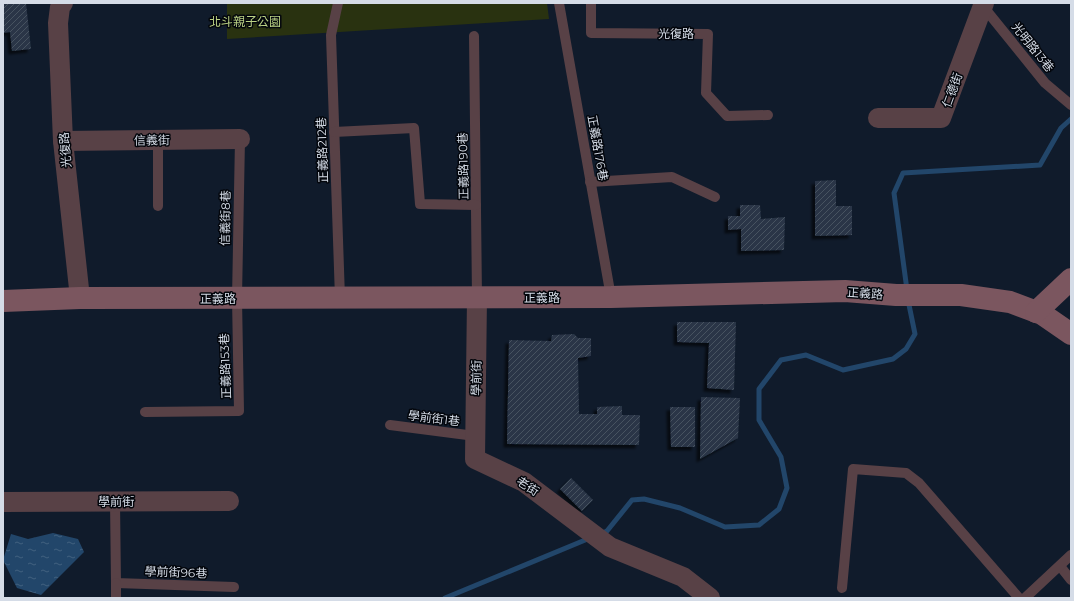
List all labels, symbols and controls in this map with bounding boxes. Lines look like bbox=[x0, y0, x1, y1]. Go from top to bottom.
park label: 北斗親子公園 bbox=[209, 14, 281, 29]
street label: 光明路13巷 bbox=[1009, 19, 1057, 75]
street label: 光復路 bbox=[658, 26, 694, 41]
street label: 仁德街 bbox=[939, 71, 965, 109]
street label: 正義路176巷 bbox=[585, 114, 611, 182]
street label: 正義路212巷 bbox=[313, 117, 331, 183]
street label: 光復路 bbox=[56, 131, 74, 169]
street label: 信義街 bbox=[134, 132, 170, 148]
street label: 正義路190巷 bbox=[455, 132, 471, 200]
street label: 信義街8巷 bbox=[217, 190, 233, 246]
street label: 正義路 bbox=[847, 284, 883, 302]
street label: 正義路 bbox=[524, 290, 560, 305]
street label: 正義路 bbox=[200, 291, 236, 306]
street label: 正義路153巷 bbox=[216, 333, 234, 399]
street label: 學前街 bbox=[468, 360, 484, 396]
street label: 學前街1巷 bbox=[407, 407, 461, 429]
street label: 老街 bbox=[514, 473, 542, 499]
street label: 學前街 bbox=[98, 494, 134, 509]
street label: 學前街96巷 bbox=[144, 563, 208, 581]

